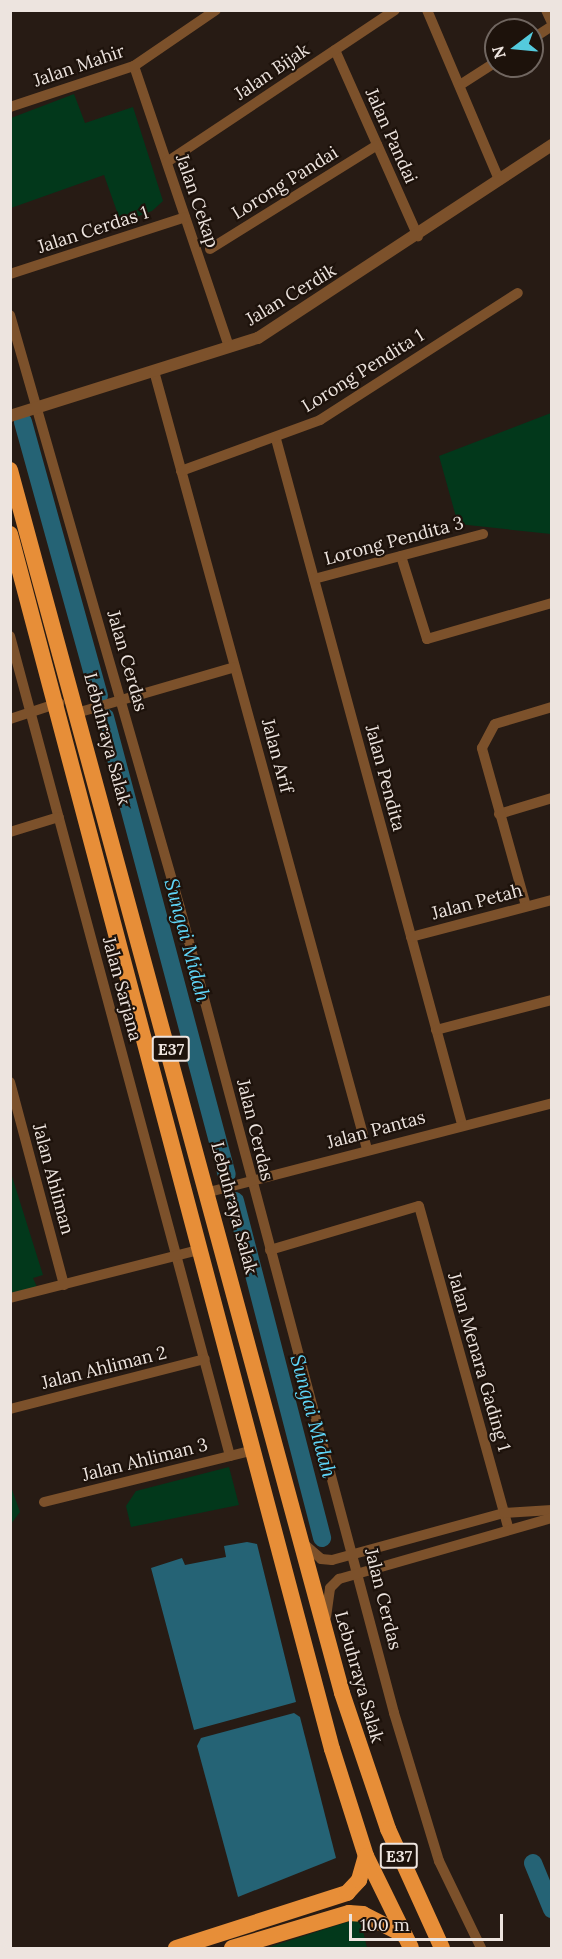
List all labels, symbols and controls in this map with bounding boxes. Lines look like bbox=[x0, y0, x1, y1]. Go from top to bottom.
north arrow bbox=[484, 18, 544, 78]
street label: Jalan Bijak bbox=[231, 39, 313, 105]
street label: Jalan Mahir bbox=[31, 40, 127, 92]
text: N bbox=[487, 44, 510, 61]
street label: Jalan Pandai bbox=[360, 85, 422, 187]
street label: Lorong Pandai bbox=[228, 142, 342, 224]
street label: Jalan Cekap bbox=[171, 151, 223, 251]
street label: Jalan Cerdas 1 bbox=[35, 202, 151, 258]
street label: Jalan Cerdik bbox=[242, 260, 340, 330]
street label: Lorong Pendita 1 bbox=[298, 325, 428, 417]
street label: Lorong Pendita 3 bbox=[322, 512, 466, 570]
street label: Jalan Cerdas bbox=[102, 608, 152, 714]
street label: Lebuhraya Salak bbox=[79, 671, 135, 807]
street label: Jalan Arif bbox=[257, 717, 297, 795]
street label: Jalan Pendita bbox=[360, 722, 410, 834]
water label: Sungai Midah bbox=[160, 876, 216, 1004]
street label: Jalan Petah bbox=[429, 880, 525, 924]
street label: Jalan Sarjana bbox=[98, 934, 146, 1044]
road number: E37 bbox=[152, 1036, 190, 1062]
street label: Jalan Cerdas bbox=[232, 1077, 278, 1183]
street label: Jalan Pantas bbox=[324, 1106, 428, 1154]
street label: Jalan Ahliman bbox=[28, 1121, 78, 1237]
street label: Lebuhraya Salak bbox=[206, 1140, 262, 1276]
street label: Jalan Menara Gading 1 bbox=[443, 1270, 515, 1454]
street label: Jalan Ahliman 2 bbox=[39, 1342, 169, 1394]
water label: Sungai Midah bbox=[286, 1352, 342, 1480]
street label: Jalan Ahliman 3 bbox=[80, 1434, 210, 1486]
street label: Jalan Cerdas bbox=[360, 1546, 406, 1652]
street label: Lebuhraya Salak bbox=[330, 1609, 388, 1745]
road number: E37 bbox=[380, 1843, 418, 1869]
scale bar bbox=[352, 1902, 506, 1940]
text: 100 m bbox=[360, 1913, 410, 1936]

